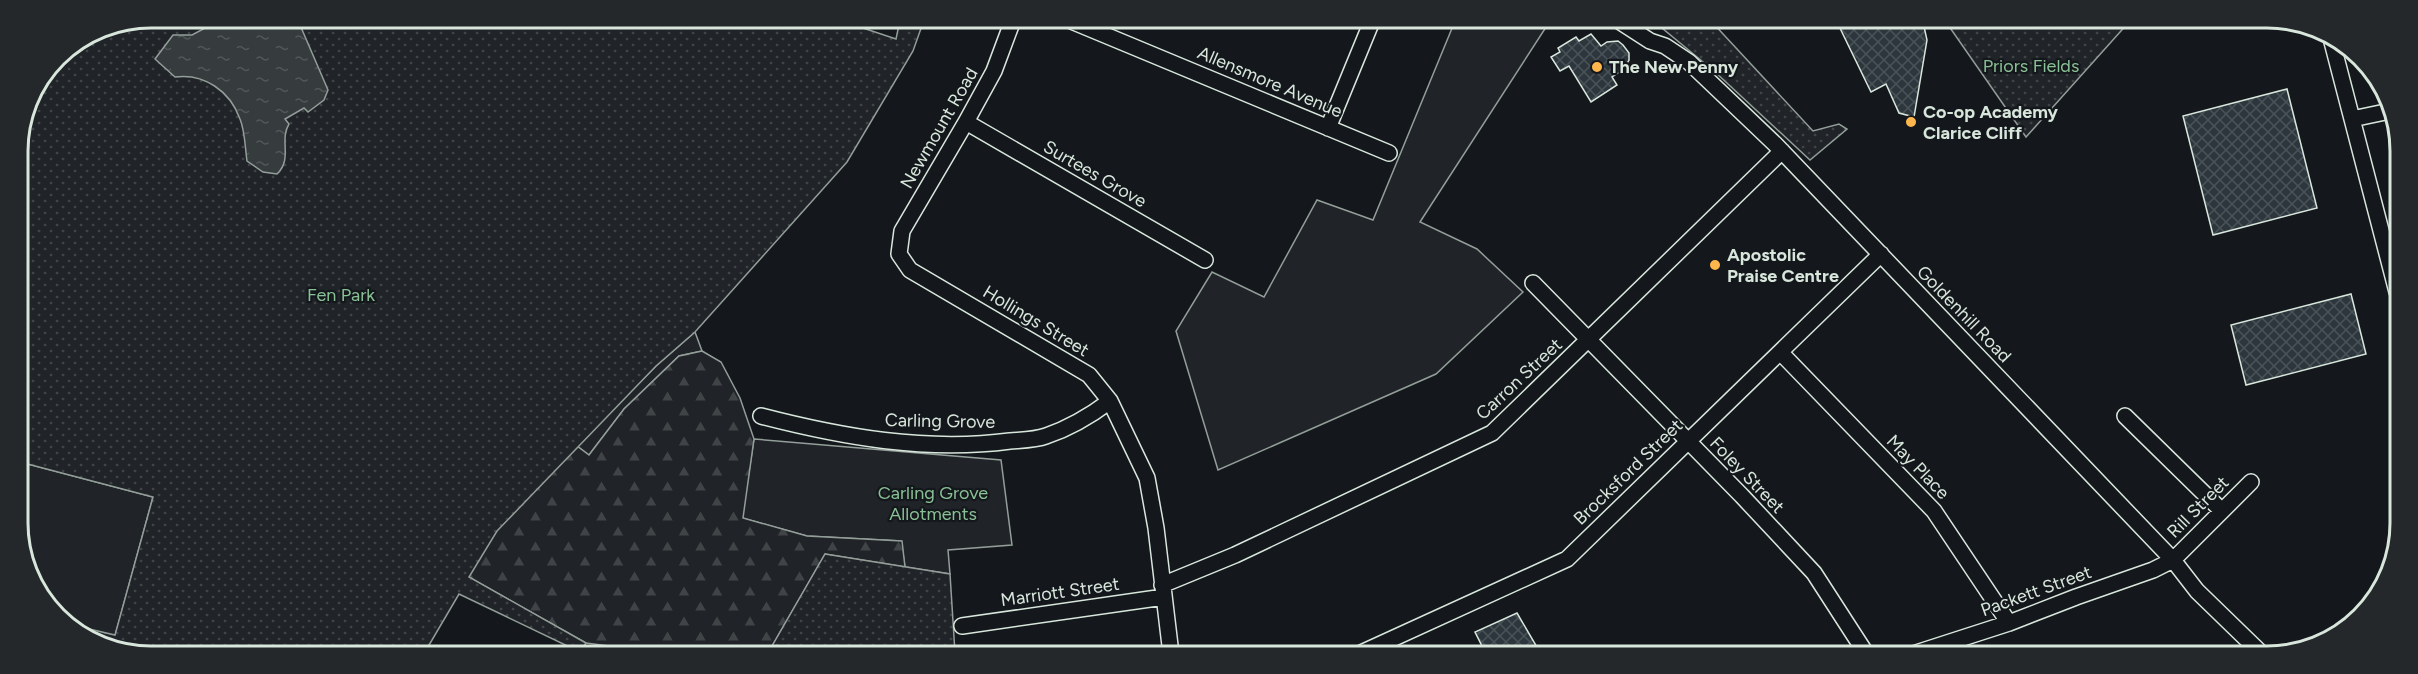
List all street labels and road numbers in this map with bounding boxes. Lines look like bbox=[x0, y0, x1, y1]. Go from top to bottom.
street label: Allensmore Avenue bbox=[1194, 42, 1346, 123]
street label: Newmount Road bbox=[895, 64, 983, 192]
street label: Surtees Grove bbox=[1040, 136, 1151, 212]
street label: Goldenhill Road bbox=[1912, 261, 2016, 367]
street label: Hollings Street bbox=[979, 281, 1093, 361]
street label: Carron Street bbox=[1471, 333, 1567, 424]
street label: Carling Grove bbox=[885, 409, 996, 433]
street label: Brocksford Street bbox=[1569, 414, 1687, 530]
street label: May Place bbox=[1882, 430, 1954, 504]
street label: Foley Street bbox=[1705, 432, 1789, 518]
street label: Rill Street bbox=[2163, 471, 2234, 542]
street label: Packett Street bbox=[1978, 561, 2094, 621]
street label: Marriott Street bbox=[999, 573, 1121, 611]

